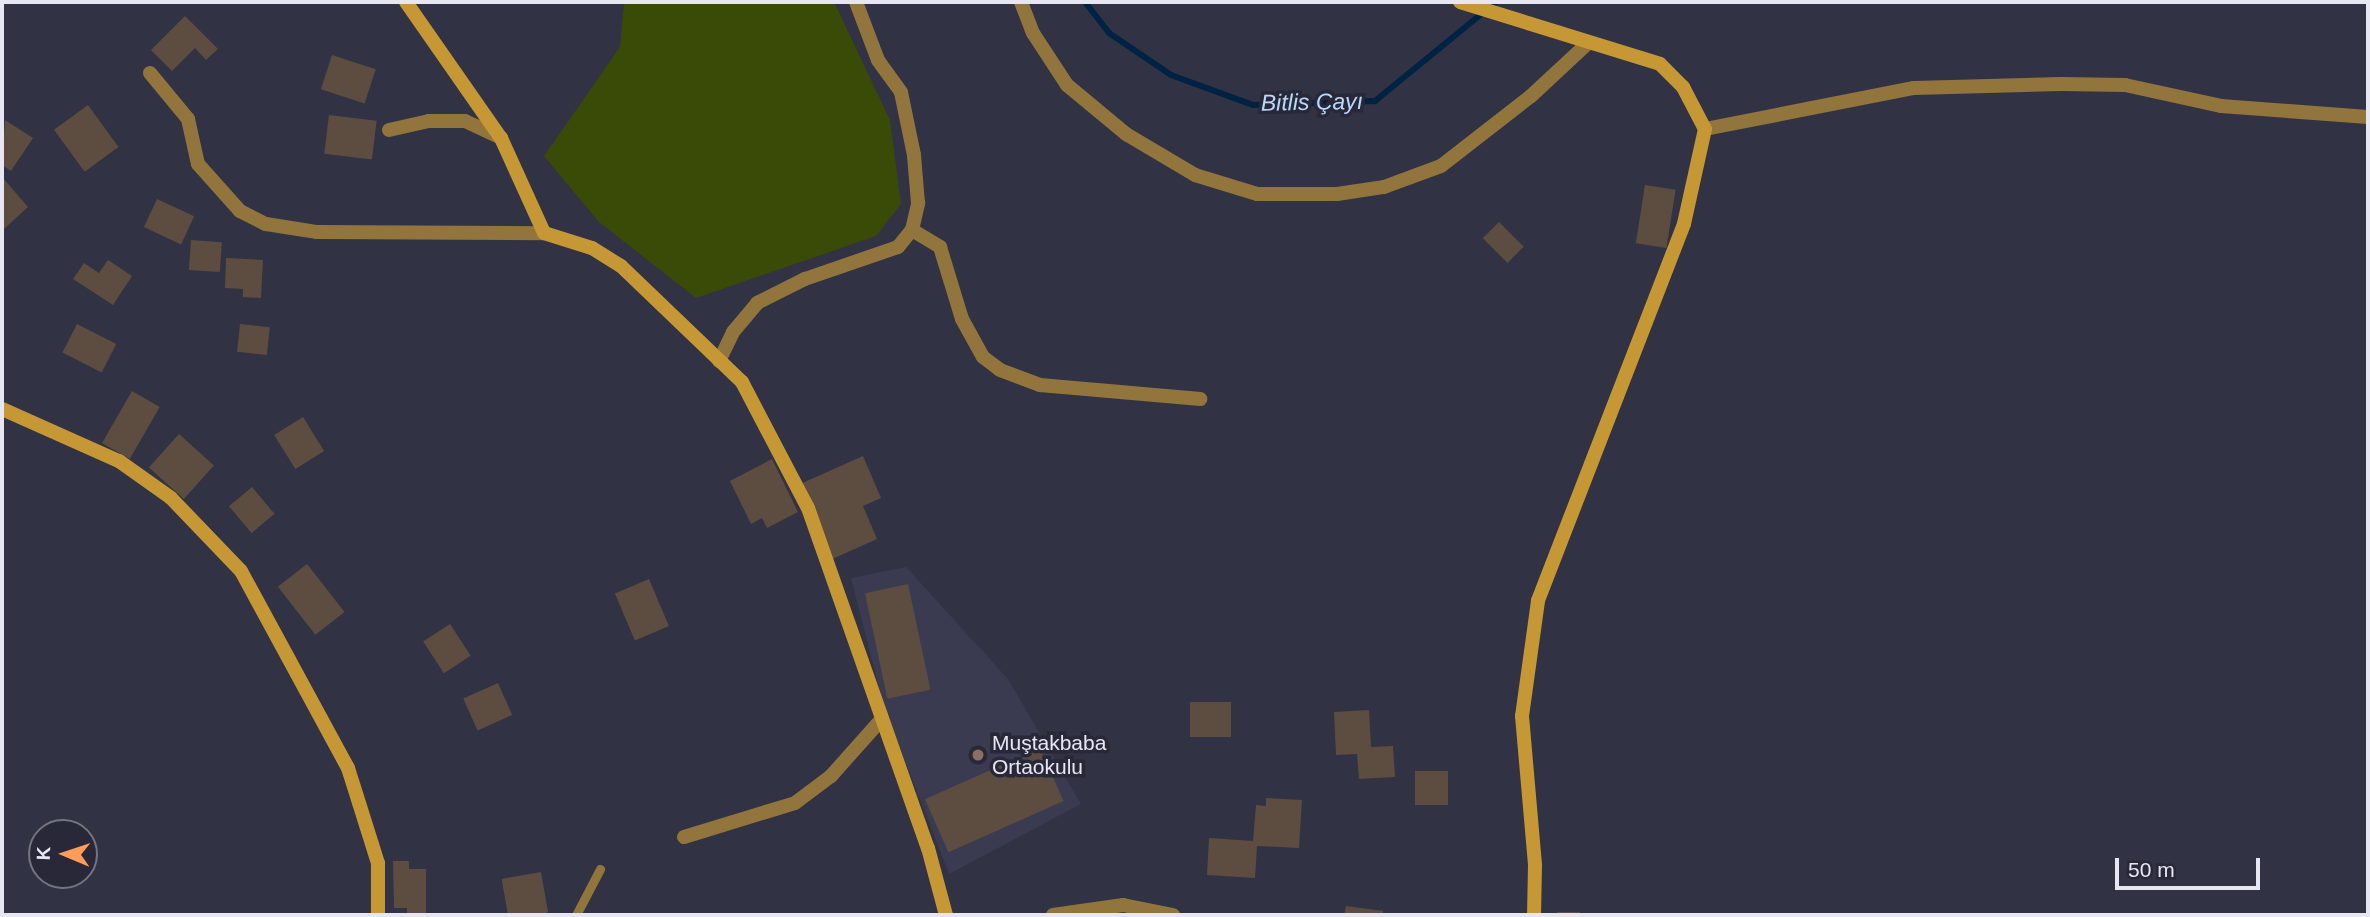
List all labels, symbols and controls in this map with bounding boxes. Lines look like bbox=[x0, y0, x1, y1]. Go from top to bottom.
water label: Bitlis Çayı bbox=[1261, 87, 1363, 117]
place label: Muştakbaba Ortaokulu bbox=[992, 730, 1106, 780]
marker: Muştakbaba Ortaokulu bbox=[970, 747, 986, 763]
north arrow bbox=[28, 819, 98, 889]
scale bar bbox=[2118, 844, 2263, 888]
text: K bbox=[33, 846, 54, 861]
text: 50 m bbox=[2128, 858, 2175, 881]

